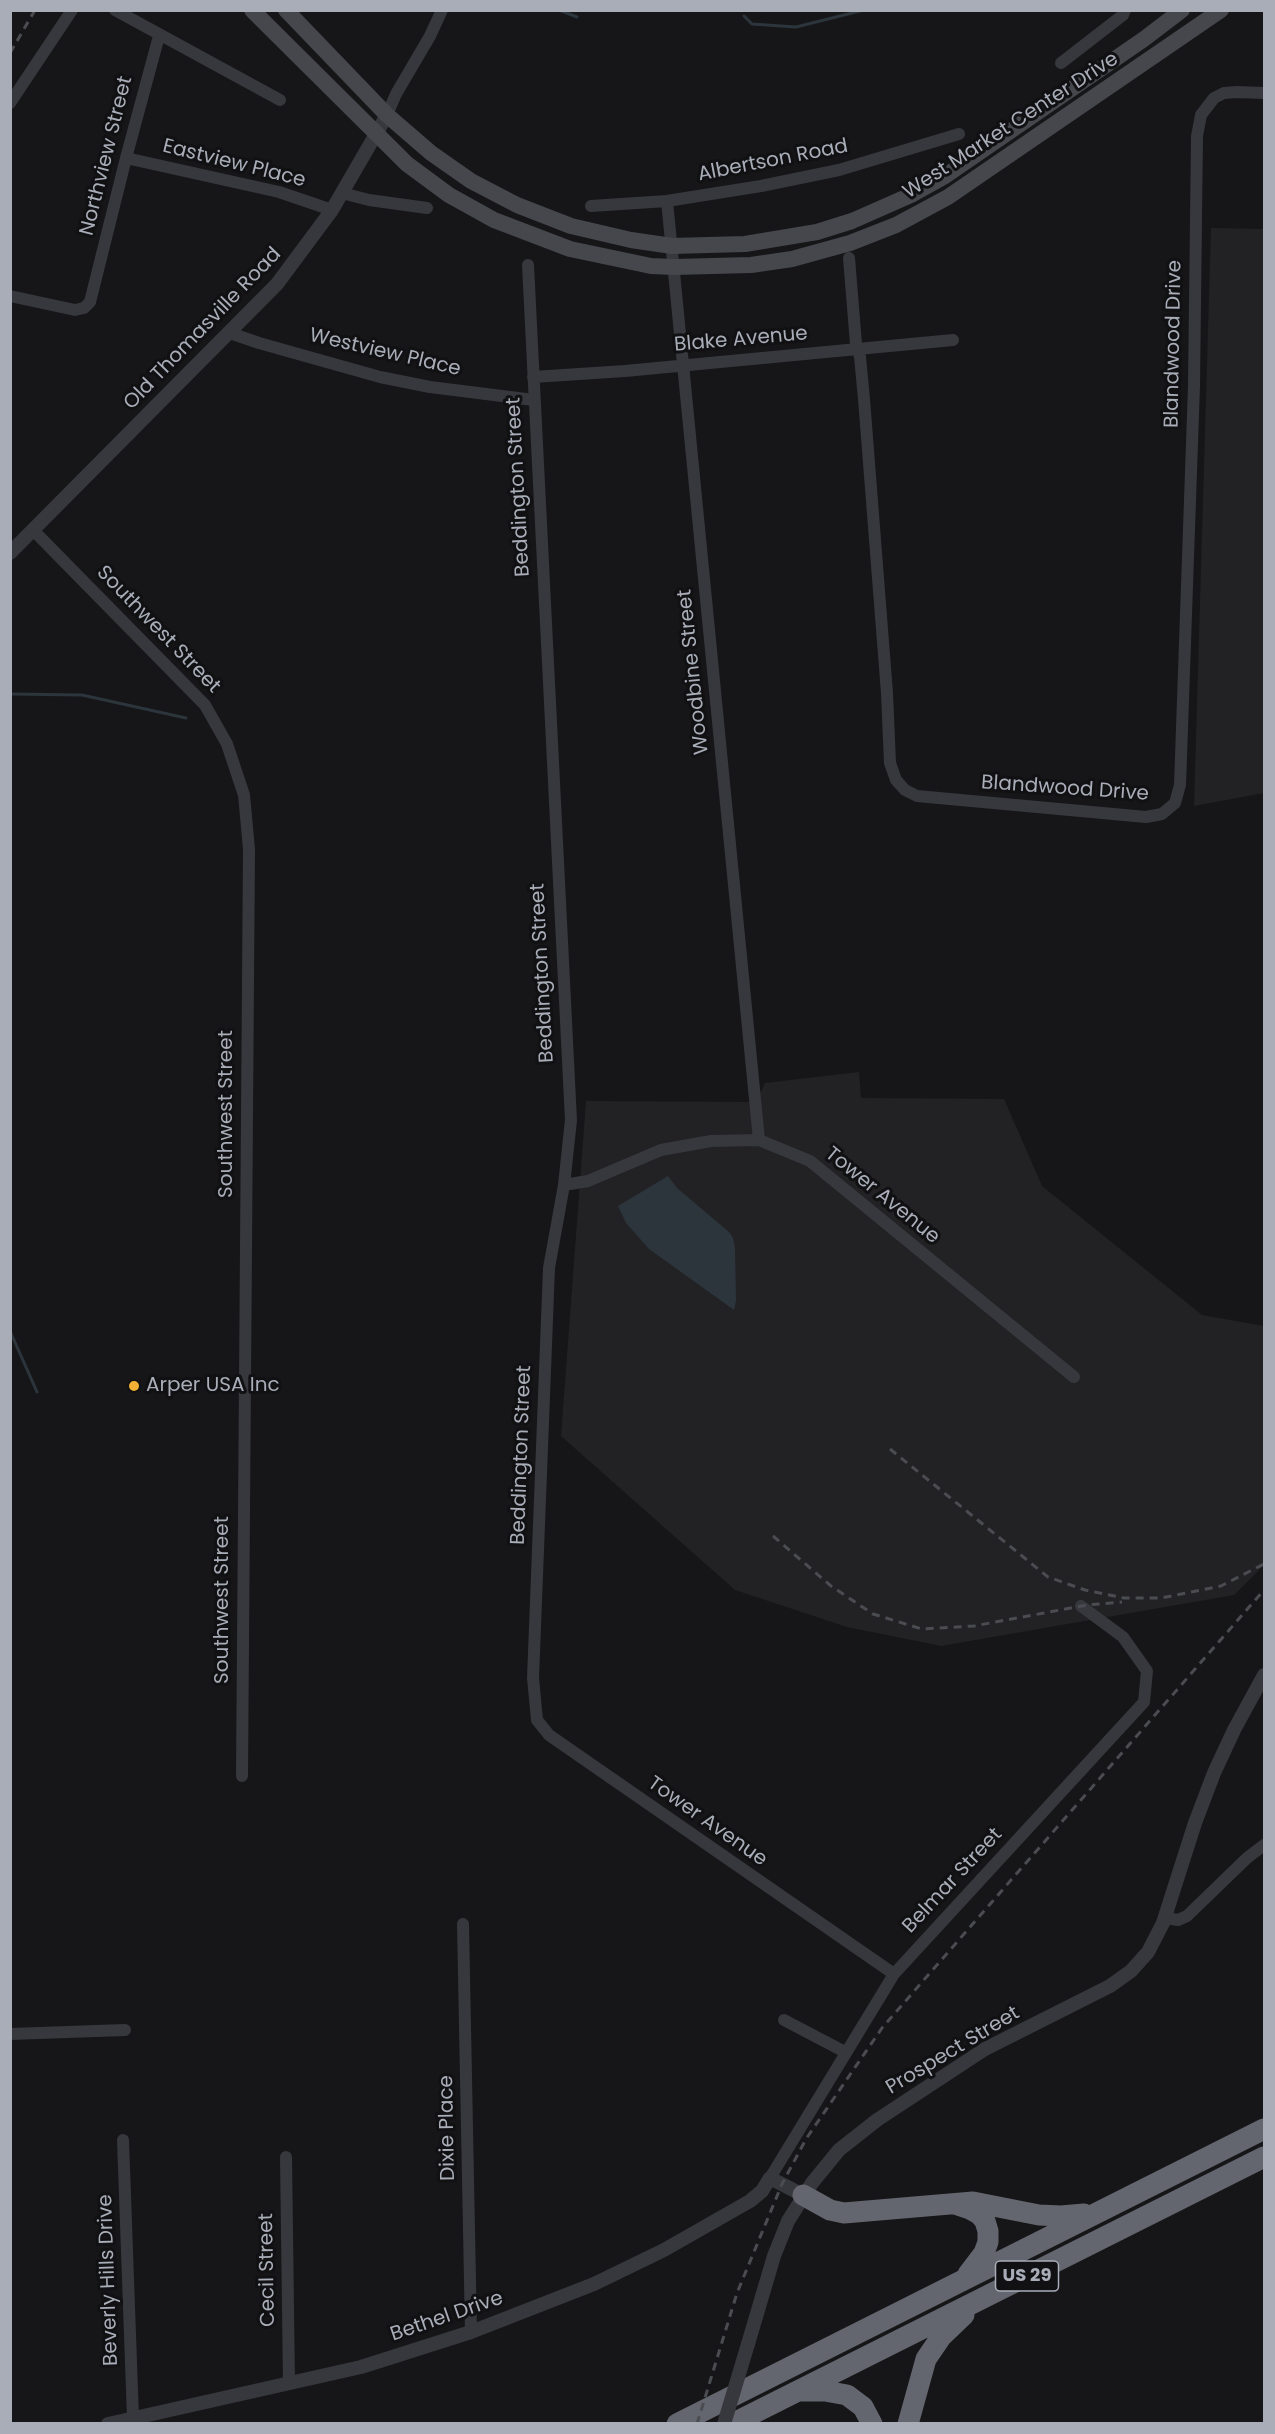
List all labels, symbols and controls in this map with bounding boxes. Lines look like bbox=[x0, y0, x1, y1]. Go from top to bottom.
street label: West Market Center Drive bbox=[899, 47, 1123, 205]
street label: Northview Street bbox=[76, 74, 138, 238]
street label: Eastview Place bbox=[160, 135, 308, 193]
street label: Albertson Road bbox=[696, 135, 850, 187]
street label: Old Thomasville Road bbox=[119, 243, 287, 415]
street label: Blandwood Drive bbox=[1161, 260, 1187, 428]
street label: Blake Avenue bbox=[673, 322, 809, 358]
street label: Westview Place bbox=[307, 324, 463, 382]
street label: Beddington Street bbox=[502, 397, 536, 577]
street label: Southwest Street bbox=[91, 561, 225, 699]
street label: Woodbine Street bbox=[673, 588, 715, 756]
street label: Blandwood Drive bbox=[980, 771, 1150, 807]
street label: Beddington Street bbox=[526, 883, 560, 1063]
street label: Southwest Street bbox=[215, 1030, 239, 1198]
street label: Tower Avenue bbox=[820, 1143, 944, 1249]
street label: Beddington Street bbox=[507, 1365, 537, 1545]
place label: Arper USA Inc bbox=[146, 1374, 280, 1398]
marker: Arper USA Inc bbox=[127, 1379, 141, 1393]
street label: Southwest Street bbox=[211, 1516, 235, 1684]
street label: Tower Avenue bbox=[643, 1772, 771, 1872]
street label: Belmar Street bbox=[898, 1823, 1008, 1939]
street label: Prospect Street bbox=[882, 2002, 1024, 2100]
street label: Dixie Place bbox=[435, 2075, 461, 2181]
street label: Beverly Hills Drive bbox=[94, 2194, 124, 2366]
street label: Cecil Street bbox=[255, 2213, 281, 2327]
road number: US 29 bbox=[996, 2261, 1058, 2291]
street label: Bethel Drive bbox=[388, 2287, 506, 2347]

